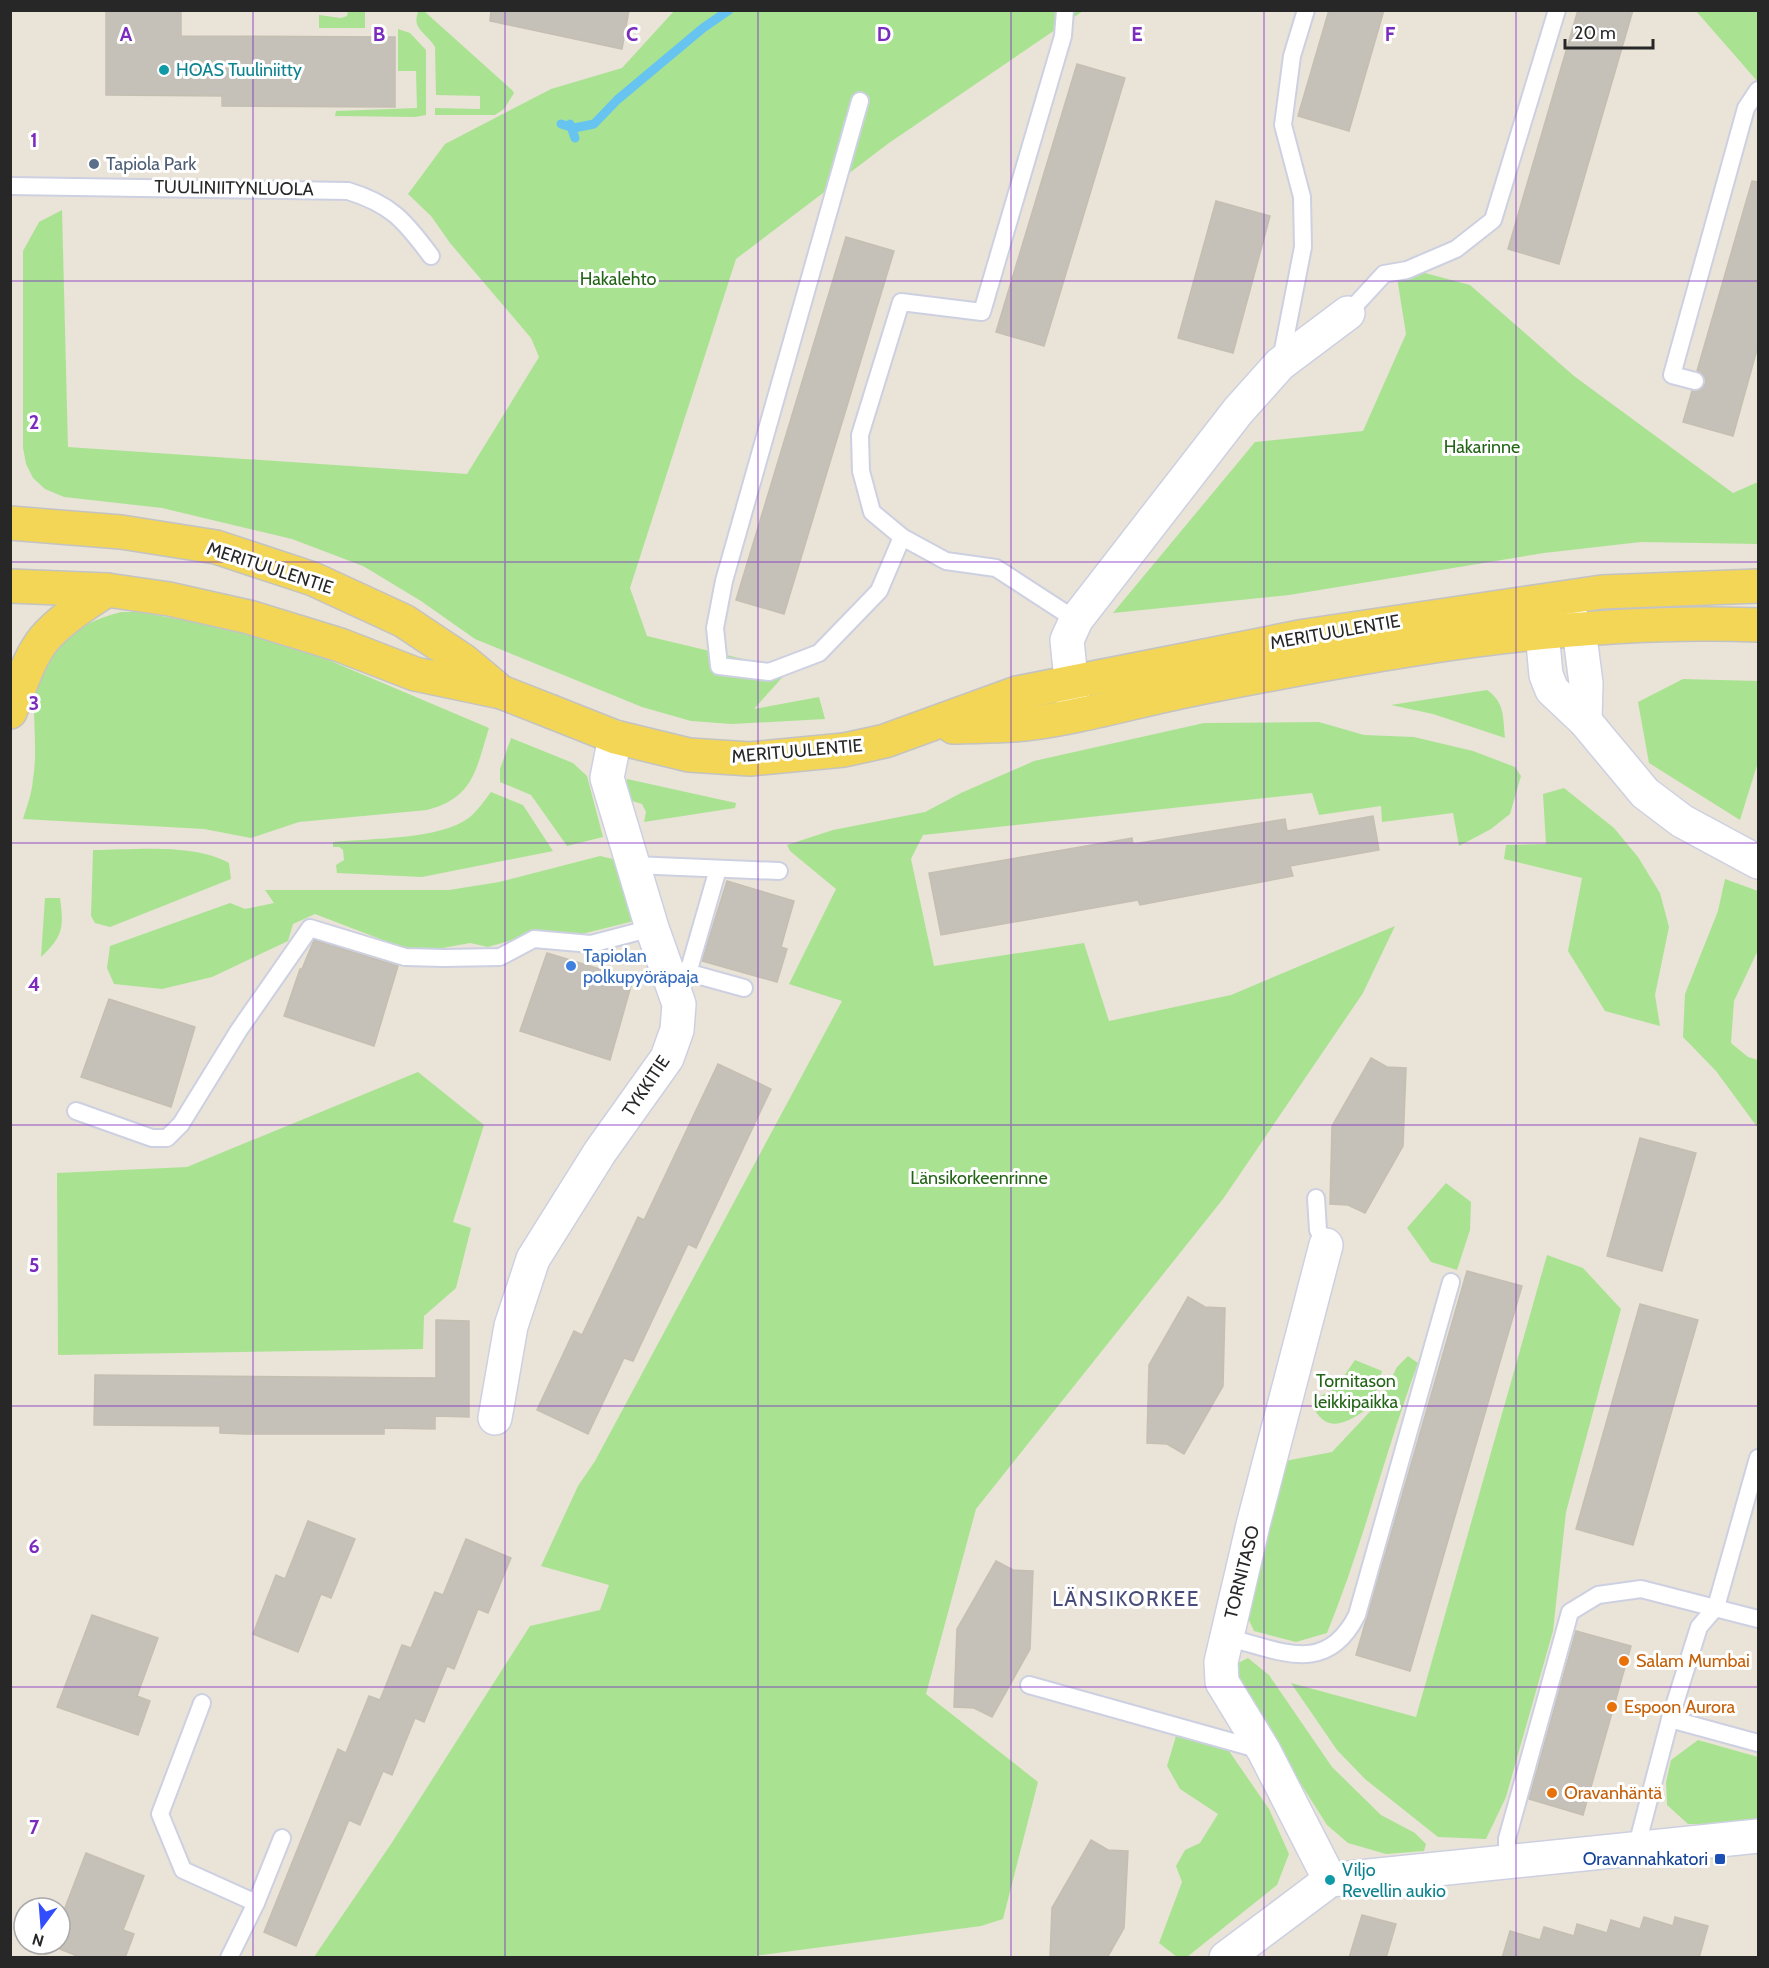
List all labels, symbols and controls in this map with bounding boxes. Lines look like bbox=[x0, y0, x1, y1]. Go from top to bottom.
scale bar bbox=[1565, 12, 1654, 50]
text: A bbox=[120, 22, 133, 46]
text: B bbox=[373, 22, 385, 46]
text: C bbox=[626, 22, 638, 46]
text: D bbox=[877, 22, 891, 46]
text: E bbox=[1131, 22, 1143, 46]
text: F bbox=[1385, 22, 1396, 46]
text: 20 m bbox=[1574, 22, 1616, 44]
place label: HOAS Tuuliniitty bbox=[176, 59, 302, 81]
marker: HOAS Tuuliniitty bbox=[157, 63, 171, 77]
text: 1 bbox=[30, 128, 38, 152]
place label: Tapiola Park bbox=[106, 153, 197, 175]
marker: Tapiola Park bbox=[87, 157, 101, 171]
street label: TUULINIITYNLUOLA bbox=[154, 176, 314, 200]
park label: Hakalehto bbox=[580, 268, 656, 290]
text: 2 bbox=[29, 410, 39, 434]
park label: Hakarinne bbox=[1444, 436, 1520, 458]
street label: MERITUULENTIE bbox=[204, 537, 336, 599]
street label: MERITUULENTIE bbox=[1268, 610, 1402, 654]
text: 3 bbox=[29, 691, 39, 715]
street label: MERITUULENTIE bbox=[731, 734, 863, 768]
place label: Tapiolan polkupyöräpaja bbox=[583, 945, 699, 988]
marker: Tapiolan polkupyöräpaja bbox=[564, 959, 578, 973]
text: 4 bbox=[28, 972, 40, 996]
street label: TYKKITIE bbox=[618, 1051, 674, 1121]
park label: Länsikorkeenrinne bbox=[910, 1167, 1048, 1189]
text: 5 bbox=[29, 1253, 39, 1277]
park label: Tornitason leikkipaikka bbox=[1314, 1370, 1399, 1413]
street label: TORNITASO bbox=[1220, 1523, 1264, 1621]
text: 6 bbox=[28, 1534, 40, 1558]
district label: LÄNSIKORKEE bbox=[1052, 1586, 1200, 1611]
place label: Salam Mumbai bbox=[1636, 1650, 1750, 1672]
marker: Salam Mumbai bbox=[1617, 1654, 1631, 1668]
place label: Espoon Aurora bbox=[1624, 1696, 1735, 1718]
marker: Espoon Aurora bbox=[1605, 1700, 1619, 1714]
place label: Oravanhäntä bbox=[1564, 1782, 1662, 1804]
marker: Oravanhäntä bbox=[1545, 1786, 1559, 1800]
text: 7 bbox=[29, 1815, 40, 1839]
place label: Oravannahkatori bbox=[1583, 1848, 1708, 1870]
marker: Oravannahkatori bbox=[1713, 1852, 1727, 1866]
place label: Viljo Revellin aukio bbox=[1342, 1859, 1446, 1902]
marker: Viljo Revellin aukio bbox=[1323, 1873, 1337, 1887]
north arrow bbox=[12, 1896, 72, 1956]
text: N bbox=[30, 1929, 46, 1951]

